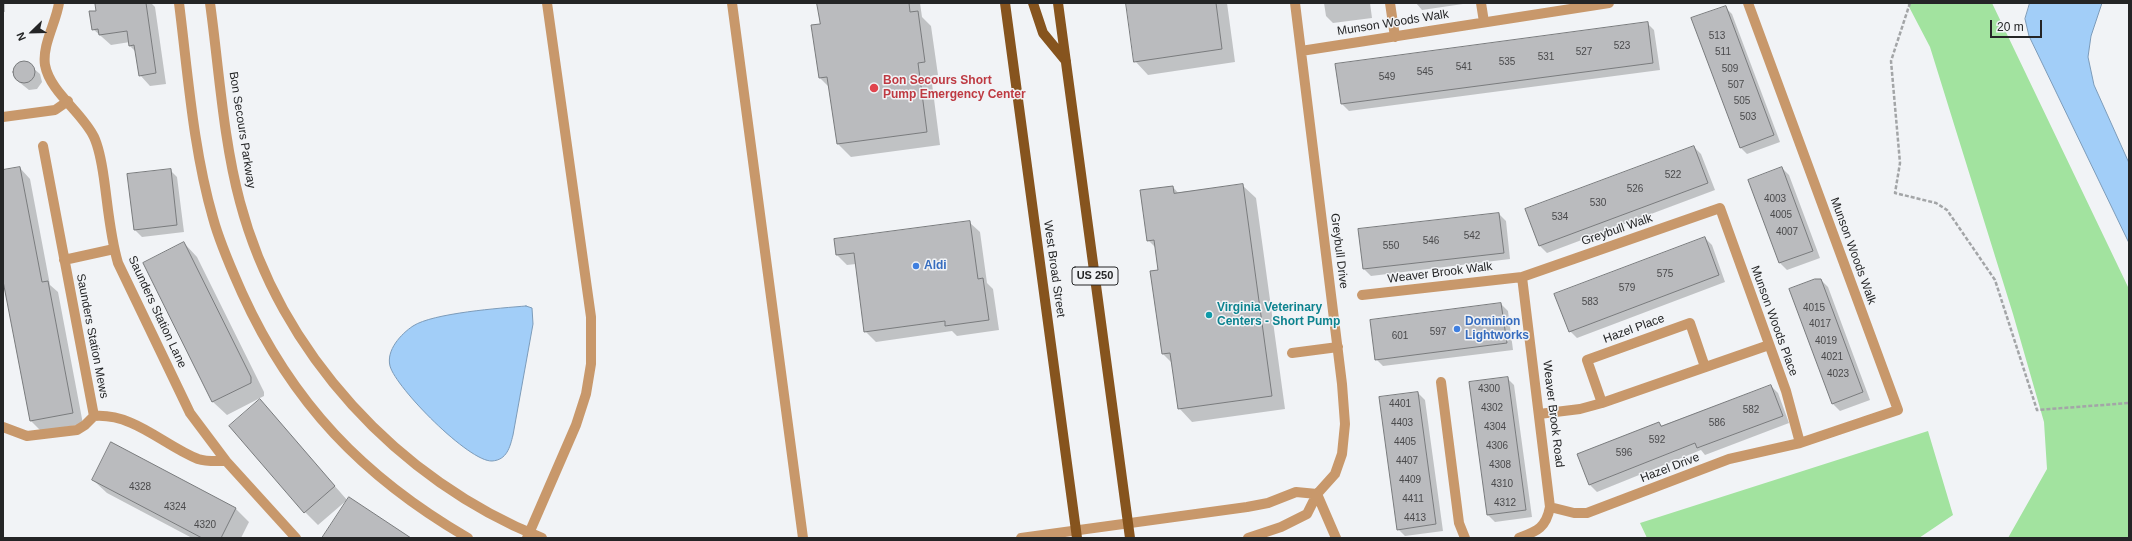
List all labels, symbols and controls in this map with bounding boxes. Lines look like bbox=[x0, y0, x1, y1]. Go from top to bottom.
street label: Munson Woods Walk bbox=[1336, 7, 1450, 39]
north arrow bbox=[12, 12, 52, 52]
scale bar bbox=[1992, 12, 2044, 38]
text: 20 m bbox=[1997, 20, 2024, 34]
house number: 513 bbox=[1709, 30, 1725, 42]
text: N bbox=[14, 31, 28, 43]
house number: 523 bbox=[1614, 40, 1630, 52]
house number: 527 bbox=[1576, 46, 1592, 58]
house number: 511 bbox=[1715, 46, 1731, 58]
house number: 531 bbox=[1538, 51, 1554, 63]
house number: 535 bbox=[1499, 56, 1515, 68]
house number: 541 bbox=[1456, 61, 1472, 73]
house number: 509 bbox=[1722, 63, 1738, 75]
house number: 545 bbox=[1417, 66, 1433, 78]
street label: Bon Secours Parkway bbox=[226, 71, 258, 189]
house number: 549 bbox=[1379, 71, 1395, 83]
place label: Bon Secours Short Pump Emergency Center bbox=[883, 74, 1026, 102]
house number: 507 bbox=[1728, 79, 1744, 91]
marker: Bon Secours Short Pump Emergency Center bbox=[868, 82, 880, 94]
house number: 505 bbox=[1734, 95, 1750, 107]
house number: 503 bbox=[1740, 111, 1756, 123]
house number: 522 bbox=[1665, 169, 1681, 181]
house number: 526 bbox=[1627, 183, 1643, 195]
house number: 4003 bbox=[1764, 193, 1786, 205]
street label: Munson Woods Walk bbox=[1827, 196, 1879, 306]
house number: 530 bbox=[1590, 197, 1606, 209]
house number: 4005 bbox=[1770, 209, 1792, 221]
house number: 534 bbox=[1552, 211, 1568, 223]
street label: Greybull Walk bbox=[1580, 211, 1654, 249]
street label: Greybull Drive bbox=[1327, 212, 1351, 290]
street label: West Broad Street bbox=[1040, 220, 1068, 318]
house number: 4007 bbox=[1776, 226, 1798, 238]
house number: 542 bbox=[1464, 230, 1480, 242]
house number: 546 bbox=[1423, 235, 1439, 247]
house number: 550 bbox=[1383, 240, 1399, 252]
street label: Saunders Station Lane bbox=[125, 254, 189, 370]
place label: Aldi bbox=[924, 259, 947, 273]
street label: Weaver Brook Walk bbox=[1387, 259, 1493, 287]
marker: Aldi bbox=[911, 261, 921, 271]
street label: Munson Woods Place bbox=[1747, 264, 1801, 378]
road number: US 250 bbox=[1072, 267, 1118, 285]
house number: 575 bbox=[1657, 268, 1673, 280]
street label: Saunders Station Mews bbox=[73, 272, 111, 400]
house number: 579 bbox=[1619, 282, 1635, 294]
house number: 583 bbox=[1582, 296, 1598, 308]
place label: Virginia Veterinary Centers - Short Pump bbox=[1217, 301, 1340, 329]
house number: 4015 bbox=[1803, 302, 1825, 314]
marker: Virginia Veterinary Centers - Short Pump bbox=[1204, 310, 1214, 320]
street label: Hazel Place bbox=[1601, 311, 1667, 347]
place label: Dominion Lightworks bbox=[1465, 315, 1529, 343]
house number: 4017 bbox=[1809, 318, 1831, 330]
marker: Dominion Lightworks bbox=[1452, 324, 1462, 334]
house number: 597 bbox=[1430, 326, 1446, 338]
house number: 601 bbox=[1392, 330, 1408, 342]
house number: 4019 bbox=[1815, 335, 1837, 347]
house number: 4021 bbox=[1821, 351, 1843, 363]
street label: Weaver Brook Road bbox=[1539, 360, 1567, 468]
house number: 4023 bbox=[1827, 368, 1849, 380]
house number: 4300 bbox=[1478, 383, 1500, 395]
house number: 4401 bbox=[1389, 398, 1411, 410]
house number: 4302 bbox=[1481, 402, 1503, 414]
house number: 582 bbox=[1743, 404, 1759, 416]
house number: 4403 bbox=[1391, 417, 1413, 429]
house number: 586 bbox=[1709, 417, 1725, 429]
house number: 4304 bbox=[1484, 421, 1506, 433]
house number: 592 bbox=[1649, 434, 1665, 446]
house number: 4405 bbox=[1394, 436, 1416, 448]
house number: 4306 bbox=[1486, 440, 1508, 452]
house number: 596 bbox=[1616, 447, 1632, 459]
street label: Hazel Drive bbox=[1638, 450, 1702, 486]
house number: 4407 bbox=[1396, 455, 1418, 467]
house number: 4308 bbox=[1489, 459, 1511, 471]
house number: 4409 bbox=[1399, 474, 1421, 486]
house number: 4310 bbox=[1491, 478, 1513, 490]
house number: 4328 bbox=[129, 481, 151, 493]
house number: 4411 bbox=[1402, 493, 1424, 505]
house number: 4312 bbox=[1494, 497, 1516, 509]
house number: 4324 bbox=[164, 501, 186, 513]
house number: 4413 bbox=[1404, 512, 1426, 524]
house number: 4320 bbox=[194, 519, 216, 531]

